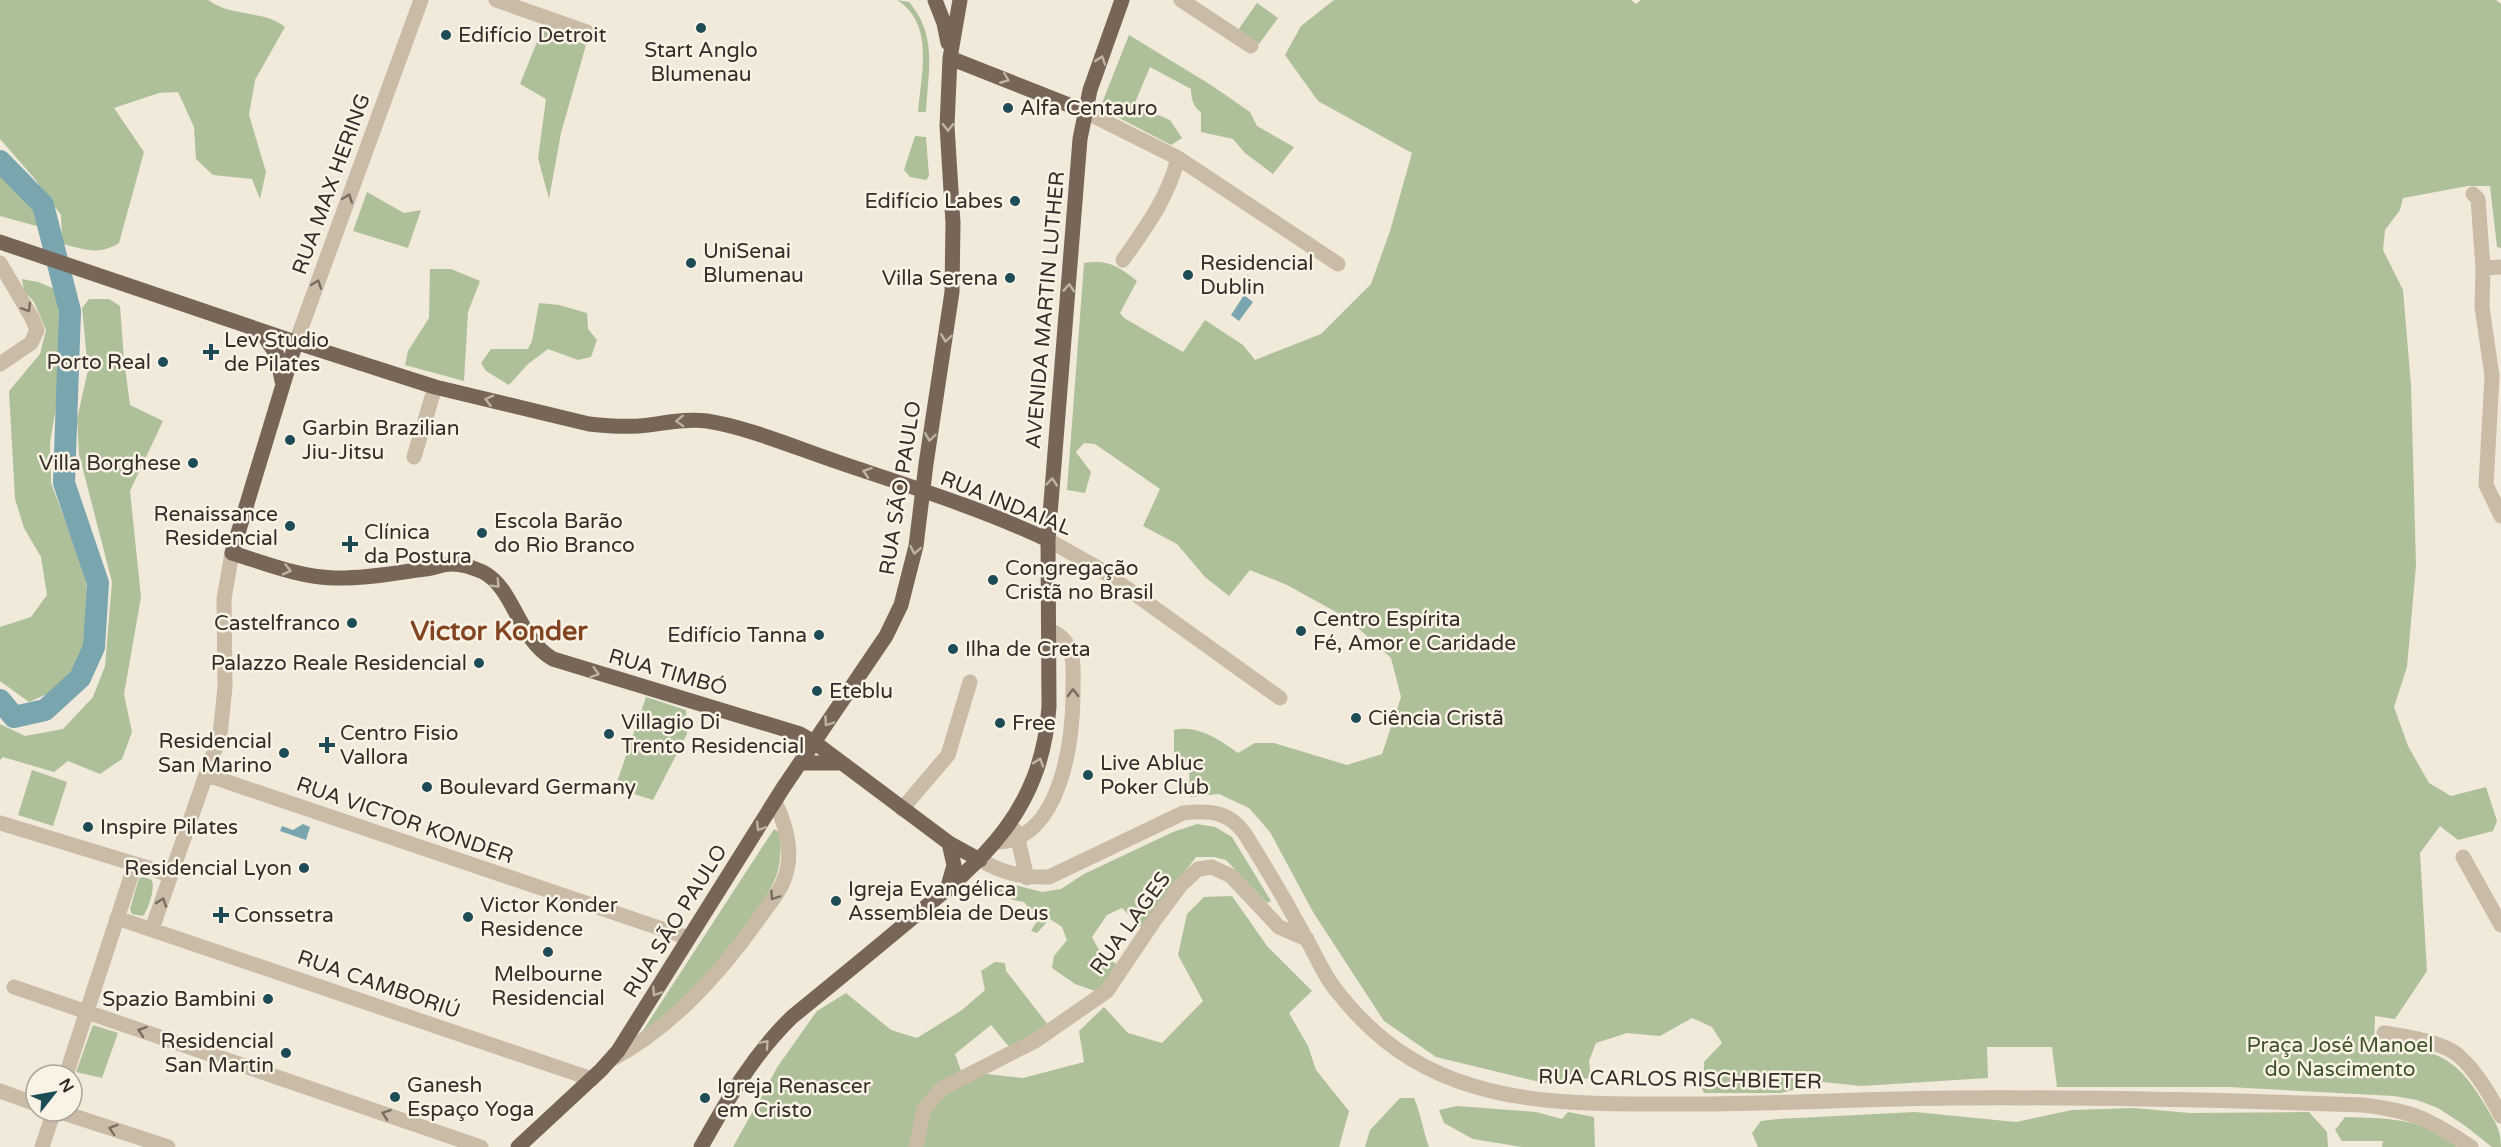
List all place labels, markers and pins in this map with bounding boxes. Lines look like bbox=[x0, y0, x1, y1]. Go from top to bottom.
marker: Start Anglo Blumenau bbox=[694, 21, 708, 35]
place label: Edifício Detroit bbox=[458, 23, 607, 48]
marker: Edifício Detroit bbox=[439, 28, 453, 42]
place label: Start Anglo Blumenau bbox=[644, 38, 758, 87]
place label: Alfa Centauro bbox=[1020, 96, 1157, 121]
marker: Alfa Centauro bbox=[1001, 101, 1015, 115]
place label: Edifício Labes bbox=[864, 189, 1003, 214]
marker: Edifício Labes bbox=[1008, 194, 1022, 208]
place label: UniSenai Blumenau bbox=[703, 239, 804, 288]
place label: Residencial Dublin bbox=[1200, 251, 1314, 300]
marker: UniSenai Blumenau bbox=[684, 256, 698, 270]
place label: Villa Serena bbox=[882, 266, 998, 291]
marker: Residencial Dublin bbox=[1181, 268, 1195, 282]
marker: Villa Serena bbox=[1003, 271, 1017, 285]
place label: Lev Studio de Pilates bbox=[224, 328, 329, 377]
marker: Lev Studio de Pilates bbox=[202, 343, 220, 361]
place label: Porto Real bbox=[46, 350, 151, 375]
marker: Porto Real bbox=[156, 355, 170, 369]
place label: Garbin Brazilian Jiu-Jitsu bbox=[302, 416, 459, 465]
marker: Garbin Brazilian Jiu-Jitsu bbox=[283, 433, 297, 447]
place label: Villa Borghese bbox=[39, 451, 181, 476]
marker: Villa Borghese bbox=[186, 456, 200, 470]
place label: Renaissance Residencial bbox=[154, 502, 278, 551]
place label: Escola Barão do Rio Branco bbox=[494, 509, 635, 558]
marker: Renaissance Residencial bbox=[283, 519, 297, 533]
place label: Clínica da Postura bbox=[364, 520, 472, 569]
marker: Escola Barão do Rio Branco bbox=[475, 526, 489, 540]
marker: Clínica da Postura bbox=[341, 535, 359, 553]
place label: Congregação Cristã no Brasil bbox=[1005, 556, 1154, 605]
marker: Congregação Cristã no Brasil bbox=[986, 573, 1000, 587]
place label: Centro Espírita Fé, Amor e Caridade bbox=[1313, 607, 1516, 656]
place label: Castelfranco bbox=[214, 611, 340, 636]
marker: Castelfranco bbox=[345, 616, 359, 630]
place label: Edifício Tanna bbox=[667, 623, 807, 648]
marker: Centro Espírita Fé, Amor e Caridade bbox=[1294, 624, 1308, 638]
marker: Edifício Tanna bbox=[812, 628, 826, 642]
place label: Ilha de Creta bbox=[965, 637, 1091, 662]
marker: Ilha de Creta bbox=[946, 642, 960, 656]
place label: Palazzo Reale Residencial bbox=[211, 651, 467, 676]
marker: Palazzo Reale Residencial bbox=[472, 656, 486, 670]
place label: Eteblu bbox=[829, 679, 893, 704]
marker: Eteblu bbox=[810, 684, 824, 698]
place label: Ciência Cristã bbox=[1368, 706, 1504, 731]
place label: Villagio Di Trento Residencial bbox=[621, 710, 804, 759]
place label: Free bbox=[1012, 711, 1056, 736]
marker: Ciência Cristã bbox=[1349, 711, 1363, 725]
marker: Free bbox=[993, 716, 1007, 730]
place label: Centro Fisio Vallora bbox=[340, 721, 459, 770]
marker: Villagio Di Trento Residencial bbox=[602, 727, 616, 741]
place label: Residencial San Marino bbox=[158, 729, 272, 778]
marker: Centro Fisio Vallora bbox=[318, 736, 336, 754]
marker: Residencial San Marino bbox=[277, 746, 291, 760]
place label: Live Abluc Poker Club bbox=[1100, 751, 1209, 800]
marker: Live Abluc Poker Club bbox=[1081, 768, 1095, 782]
place label: Boulevard Germany bbox=[439, 775, 636, 800]
marker: Boulevard Germany bbox=[420, 780, 434, 794]
place label: Inspire Pilates bbox=[100, 815, 238, 840]
marker: Inspire Pilates bbox=[81, 820, 95, 834]
place label: Residencial Lyon bbox=[124, 856, 292, 881]
marker: Residencial Lyon bbox=[297, 861, 311, 875]
place label: Igreja Evangélica Assembleia de Deus bbox=[848, 877, 1049, 926]
place label: Victor Konder Residence bbox=[480, 893, 618, 942]
marker: Igreja Evangélica Assembleia de Deus bbox=[829, 894, 843, 908]
place label: Conssetra bbox=[234, 903, 334, 928]
marker: Conssetra bbox=[212, 906, 230, 924]
marker: Victor Konder Residence bbox=[461, 910, 475, 924]
marker: Melbourne Residencial bbox=[541, 945, 555, 959]
place label: Melbourne Residencial bbox=[491, 962, 605, 1011]
place label: Spazio Bambini bbox=[102, 987, 256, 1012]
marker: Spazio Bambini bbox=[261, 992, 275, 1006]
place label: Residencial San Martin bbox=[160, 1029, 274, 1078]
marker: Residencial San Martin bbox=[279, 1046, 293, 1060]
place label: Ganesh Espaço Yoga bbox=[407, 1073, 534, 1122]
place label: Igreja Renascer em Cristo bbox=[717, 1074, 871, 1123]
marker: Ganesh Espaço Yoga bbox=[388, 1090, 402, 1104]
marker: Igreja Renascer em Cristo bbox=[698, 1091, 712, 1105]

